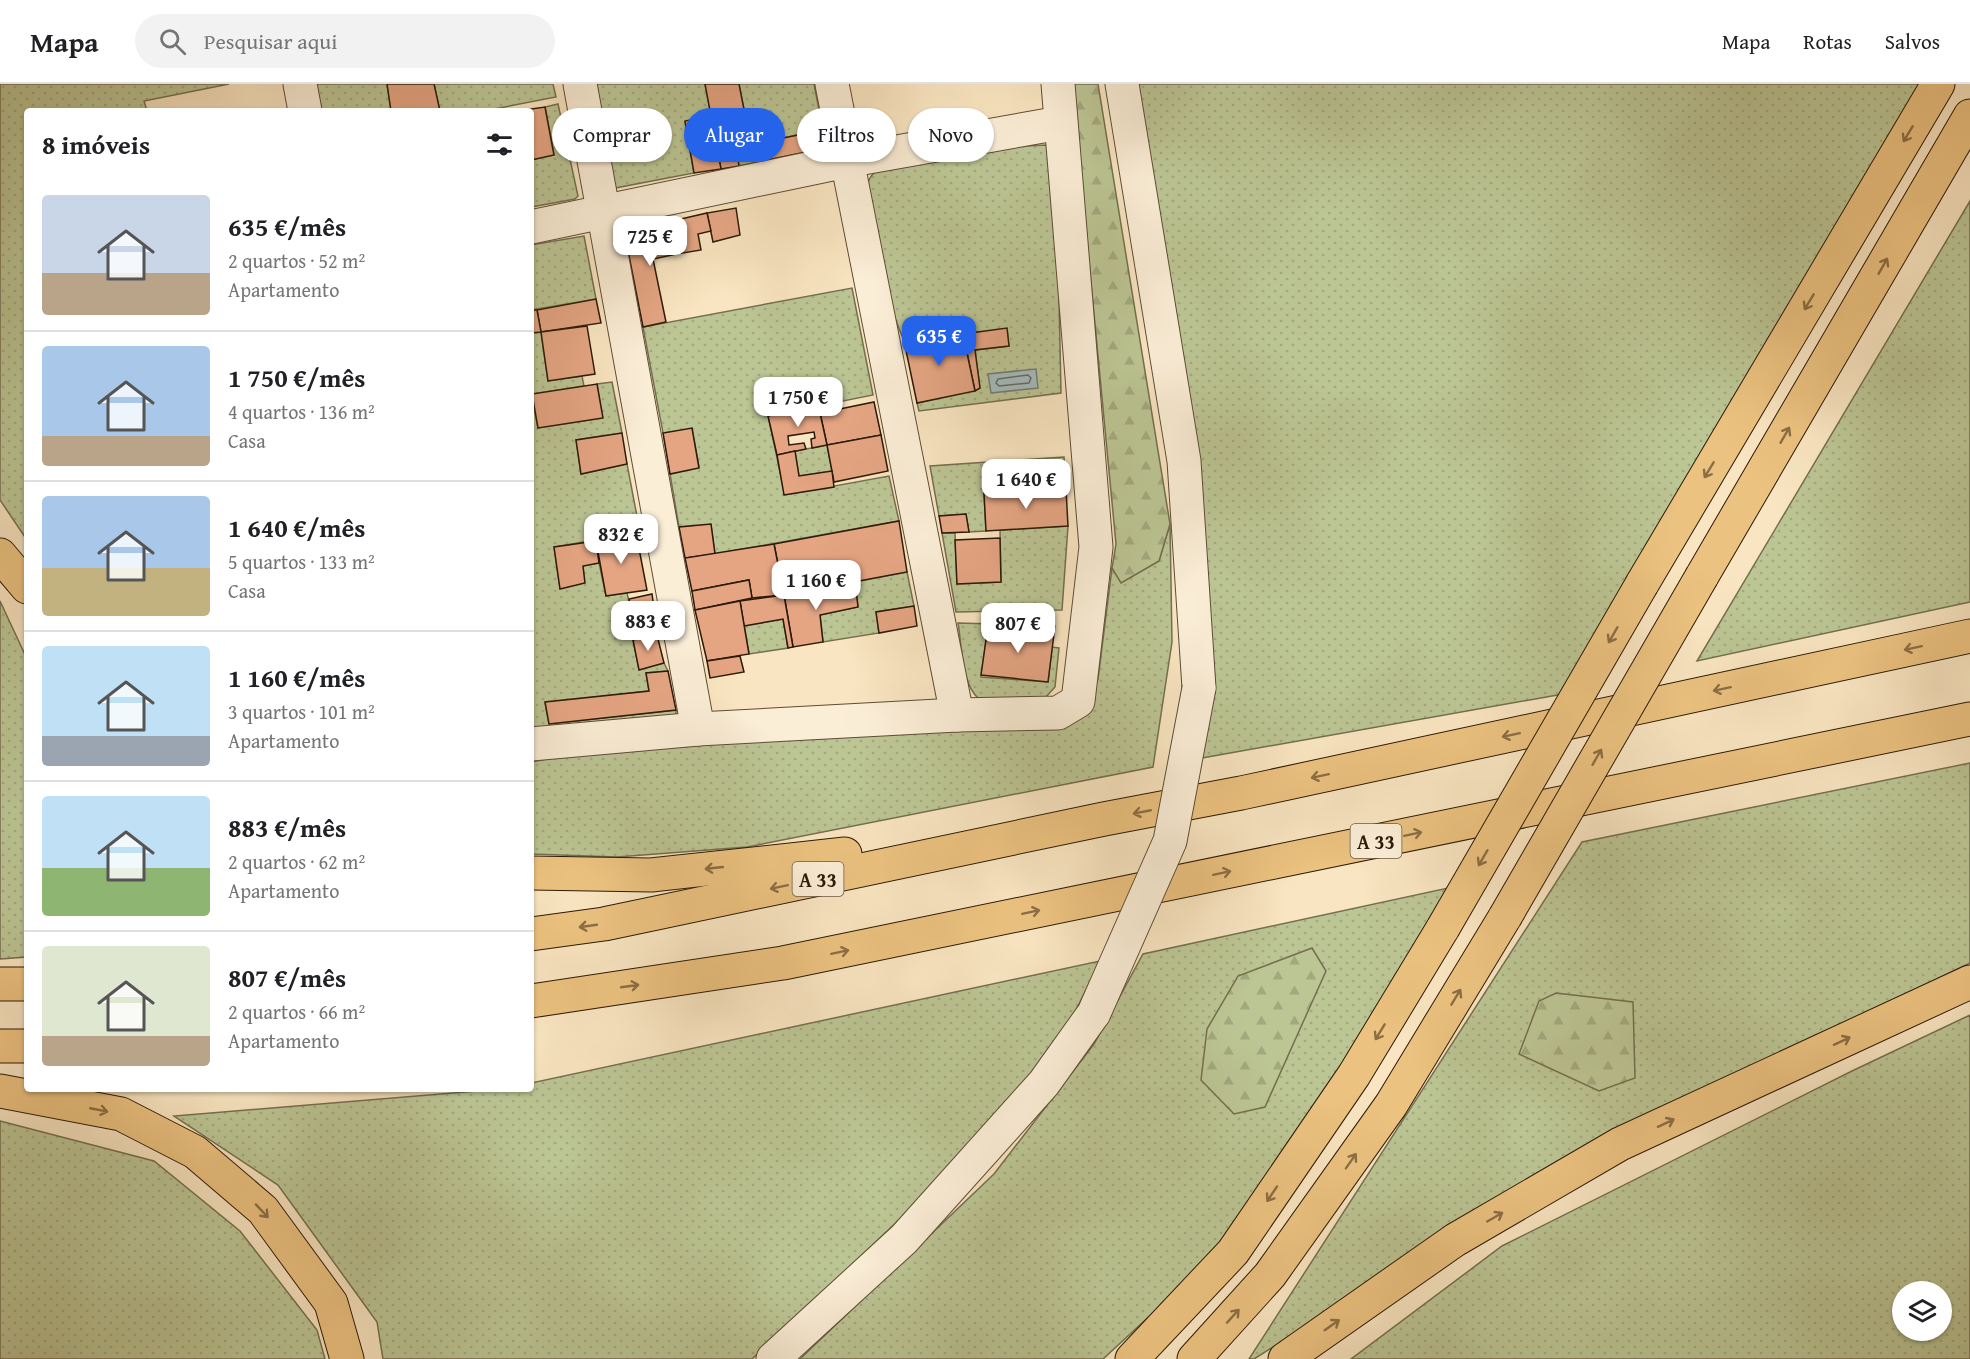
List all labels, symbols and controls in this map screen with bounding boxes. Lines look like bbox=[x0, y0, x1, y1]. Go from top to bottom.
search box bbox=[135, 14, 555, 68]
text: Mapa bbox=[30, 21, 99, 62]
icon: search bbox=[156, 25, 189, 58]
text: Pesquisar aqui bbox=[204, 25, 337, 57]
text: Mapa bbox=[1722, 26, 1770, 57]
text: Rotas bbox=[1803, 26, 1852, 57]
text: Salvos bbox=[1885, 26, 1940, 57]
chip: Comprar bbox=[552, 108, 672, 162]
chip: Alugar bbox=[684, 108, 785, 162]
chip: Filtros bbox=[797, 108, 896, 162]
chip: Novo bbox=[908, 108, 994, 162]
text: 8 imóveis bbox=[42, 125, 150, 164]
one-way arrow bbox=[1902, 125, 1914, 142]
icon: filters bbox=[483, 128, 516, 161]
text: 635 €/mês bbox=[228, 207, 346, 246]
pin: 725 € bbox=[608, 216, 692, 267]
icon: home bbox=[90, 219, 162, 291]
text: 725 € bbox=[627, 221, 673, 250]
text: 2 quartos · 52 m² bbox=[228, 246, 365, 275]
one-way arrow bbox=[1877, 258, 1889, 275]
text: Apartamento bbox=[228, 275, 339, 304]
one-way arrow bbox=[1802, 293, 1814, 310]
pin: 635 € bbox=[897, 316, 981, 367]
text: 635 € bbox=[916, 321, 962, 350]
text: 1 750 €/mês bbox=[228, 358, 365, 397]
icon: home bbox=[90, 370, 162, 442]
pin: 1 750 € bbox=[743, 377, 853, 428]
text: 1 750 € bbox=[768, 382, 828, 411]
text: 4 quartos · 136 m² bbox=[228, 397, 375, 426]
text: Casa bbox=[228, 426, 266, 455]
one-way arrow bbox=[1779, 427, 1791, 444]
pin: 1 640 € bbox=[971, 459, 1081, 510]
one-way arrow bbox=[1703, 461, 1715, 478]
text: 1 640 € bbox=[996, 464, 1056, 493]
text: 1 640 €/mês bbox=[228, 508, 365, 547]
pin: 832 € bbox=[579, 514, 663, 565]
text: 832 € bbox=[598, 519, 644, 548]
icon: home bbox=[90, 520, 162, 592]
text: 5 quartos · 133 m² bbox=[228, 547, 375, 576]
pin: 1 160 € bbox=[761, 560, 871, 611]
text: 1 160 € bbox=[786, 565, 846, 594]
text: Casa bbox=[228, 576, 266, 605]
pin: 883 € bbox=[606, 601, 690, 652]
pin: 807 € bbox=[976, 603, 1060, 654]
text: 883 € bbox=[625, 606, 671, 635]
text: 807 € bbox=[995, 608, 1041, 637]
one-way arrow bbox=[1606, 626, 1618, 643]
one-way arrow bbox=[1904, 643, 1923, 654]
text: 1 160 €/mês bbox=[228, 658, 365, 697]
icon: home bbox=[90, 670, 162, 742]
one-way arrow bbox=[1713, 684, 1732, 695]
text: 3 quartos · 101 m² bbox=[228, 697, 375, 726]
text: Apartamento bbox=[228, 726, 339, 755]
one-way arrow bbox=[1502, 730, 1521, 741]
one-way arrow bbox=[1592, 749, 1604, 766]
one-way arrow bbox=[1311, 771, 1331, 782]
one-way arrow bbox=[1133, 807, 1153, 818]
text: 883 €/mês bbox=[228, 808, 346, 847]
icon: home bbox=[90, 820, 162, 892]
road number: A 33 bbox=[1350, 824, 1402, 858]
one-way arrow bbox=[1403, 828, 1422, 839]
text: 2 quartos · 62 m² bbox=[228, 847, 365, 876]
one-way arrow bbox=[1477, 849, 1489, 866]
road number: A 33 bbox=[792, 862, 844, 896]
one-way arrow bbox=[705, 863, 724, 874]
one-way arrow bbox=[1212, 867, 1231, 878]
text: Apartamento bbox=[228, 876, 339, 905]
one-way arrow bbox=[770, 882, 789, 894]
one-way arrow bbox=[1021, 906, 1040, 918]
one-way arrow bbox=[579, 921, 599, 932]
one-way arrow bbox=[830, 946, 849, 957]
text: 807 €/mês bbox=[228, 958, 346, 997]
icon: home bbox=[90, 970, 162, 1042]
one-way arrow bbox=[620, 981, 640, 992]
one-way arrow bbox=[1451, 989, 1463, 1006]
text: 2 quartos · 66 m² bbox=[228, 997, 365, 1026]
one-way arrow bbox=[1373, 1023, 1385, 1040]
text: Apartamento bbox=[228, 1026, 339, 1055]
one-way arrow bbox=[1833, 1035, 1851, 1046]
one-way arrow bbox=[88, 1105, 108, 1116]
one-way arrow bbox=[1656, 1117, 1674, 1129]
one-way arrow bbox=[1345, 1154, 1357, 1170]
one-way arrow bbox=[1266, 1186, 1278, 1202]
one-way arrow bbox=[255, 1203, 269, 1218]
one-way arrow bbox=[1486, 1211, 1503, 1223]
map controls bbox=[1892, 1281, 1952, 1341]
button: layers bbox=[1892, 1281, 1952, 1341]
one-way arrow bbox=[1226, 1309, 1240, 1324]
one-way arrow bbox=[1324, 1319, 1340, 1331]

